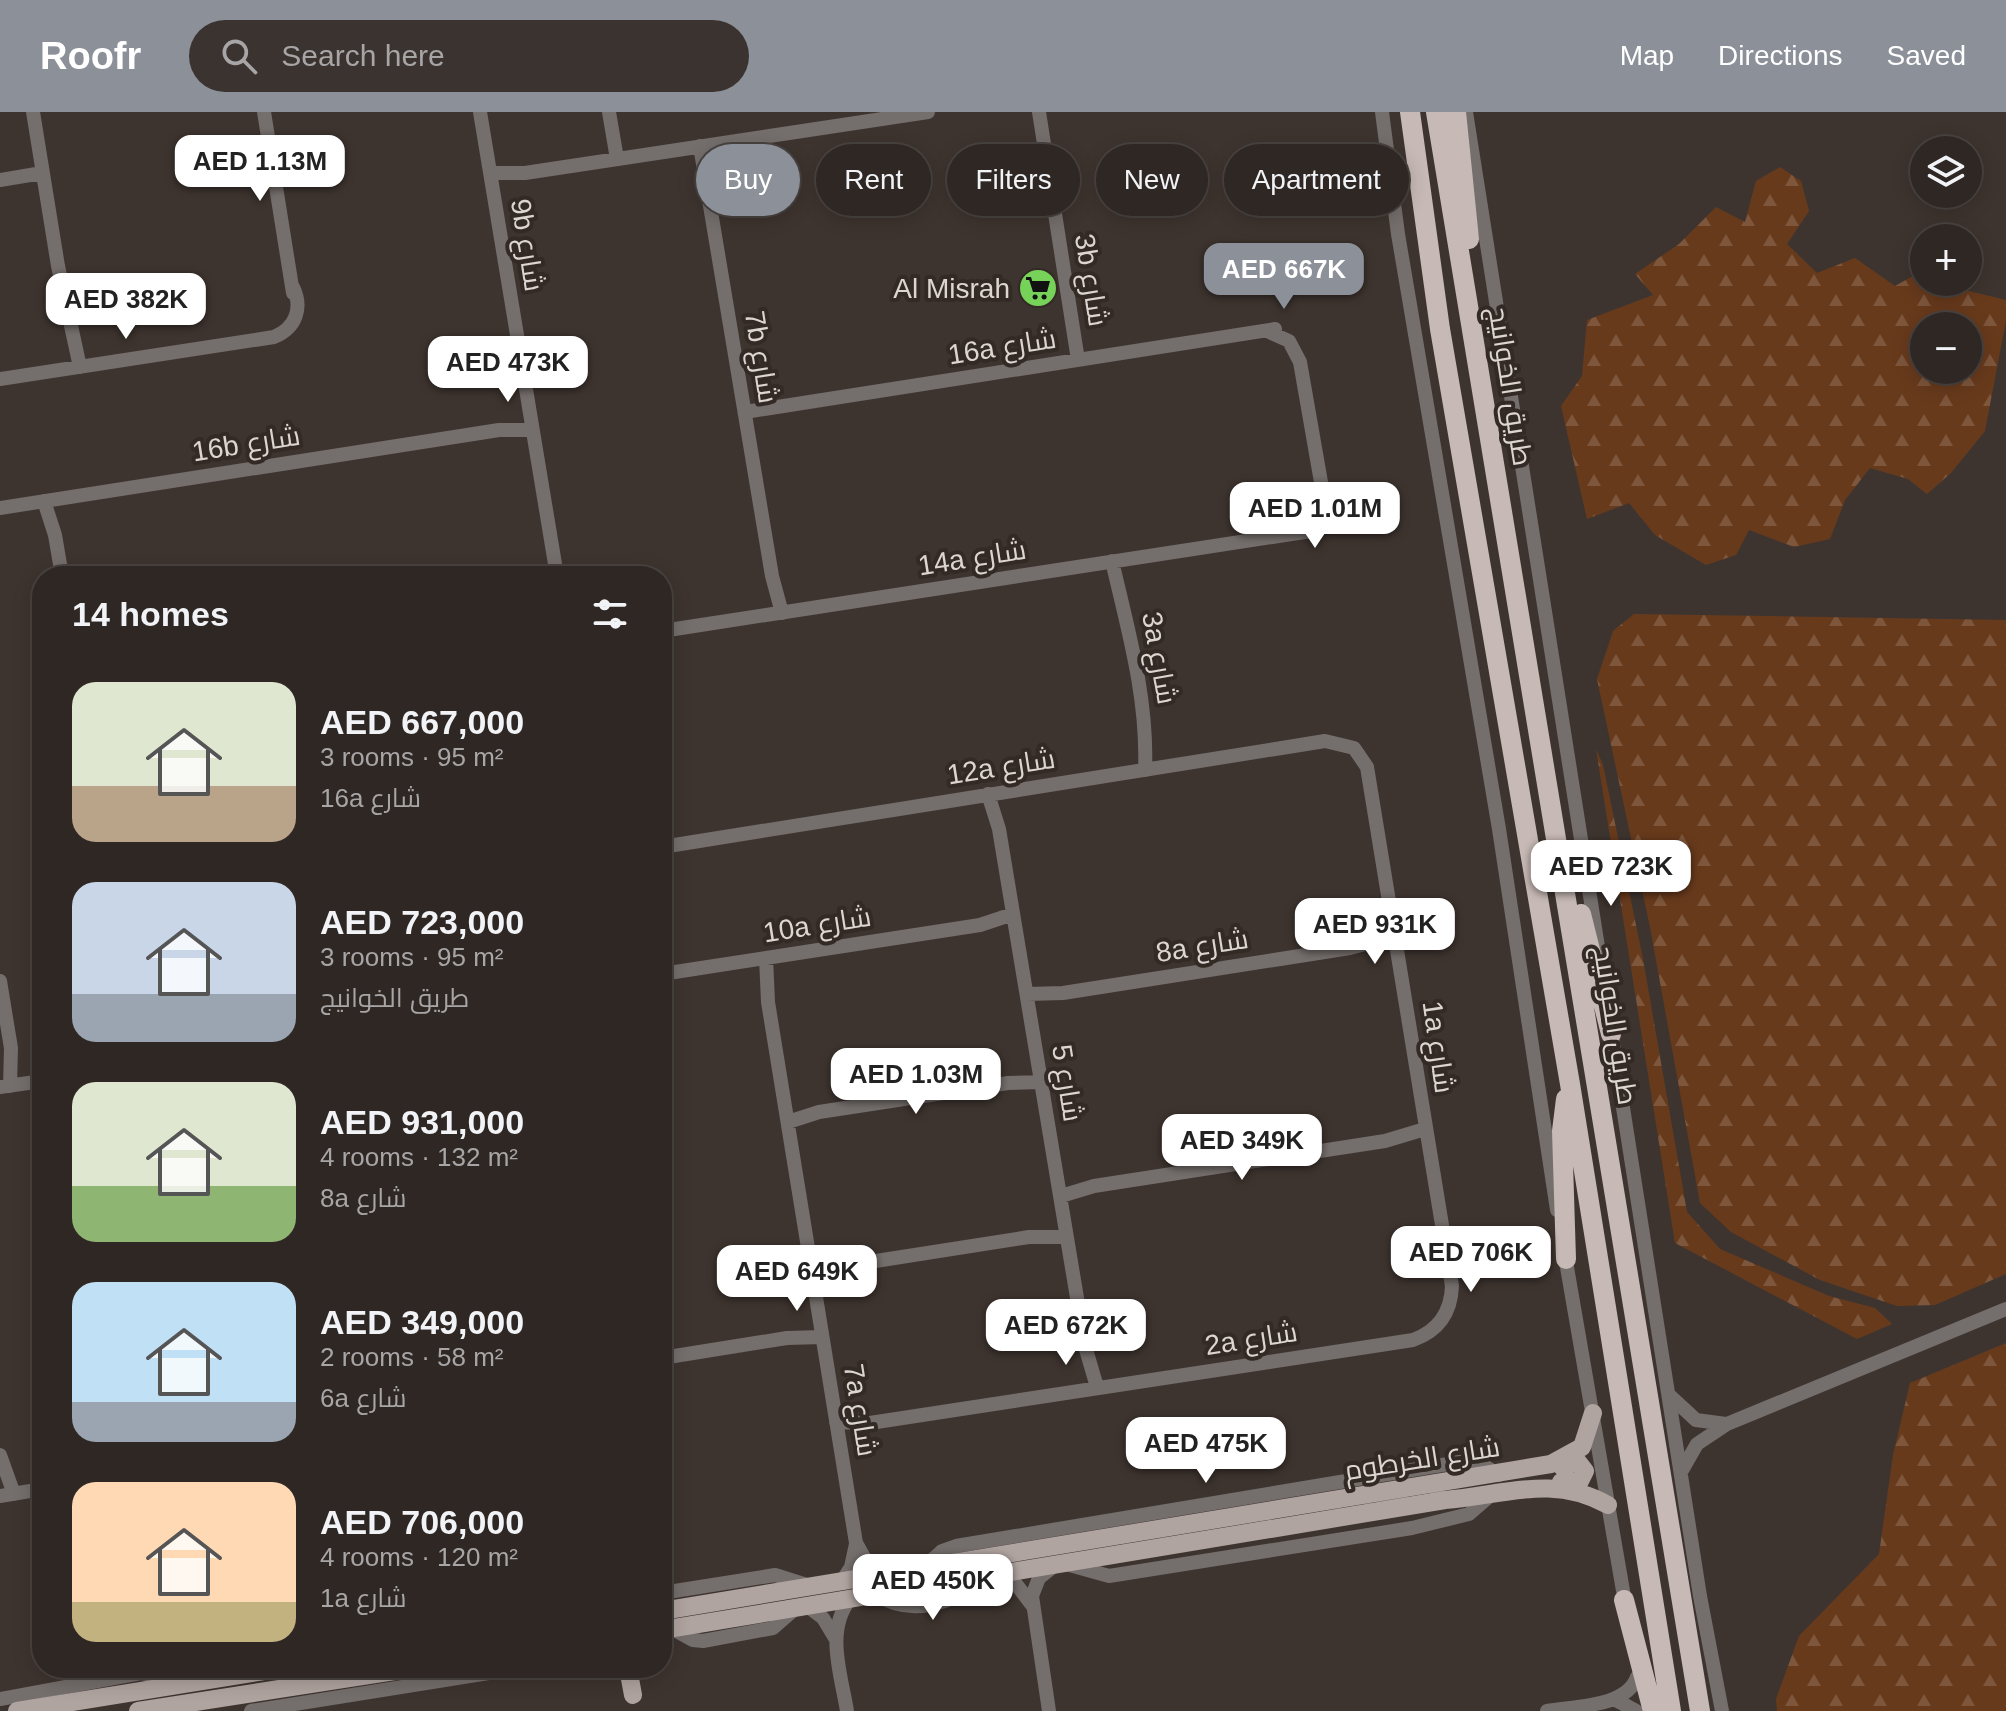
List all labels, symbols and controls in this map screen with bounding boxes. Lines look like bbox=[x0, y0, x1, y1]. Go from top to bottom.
search box bbox=[189, 20, 749, 92]
icon: search bbox=[217, 34, 261, 78]
text: Roofr bbox=[40, 35, 141, 77]
text: Search here bbox=[281, 39, 445, 72]
text: Map bbox=[1620, 40, 1674, 71]
text: Directions bbox=[1718, 40, 1843, 71]
text: Saved bbox=[1887, 40, 1966, 71]
pin: AED 1.13M bbox=[168, 135, 352, 203]
map controls bbox=[1910, 136, 1982, 384]
button: layers bbox=[1910, 136, 1982, 208]
chip: Buy bbox=[696, 144, 800, 216]
chip: Rent bbox=[816, 144, 931, 216]
chip: Filters bbox=[947, 144, 1080, 216]
chip: New bbox=[1096, 144, 1208, 216]
chip: Apartment bbox=[1224, 144, 1409, 216]
text: AED 1.13M bbox=[193, 146, 327, 176]
street label: 9b شارع bbox=[502, 197, 550, 294]
button: + bbox=[1910, 224, 1982, 296]
street label: 3b شارع bbox=[1066, 232, 1114, 329]
pin: AED 667K bbox=[1201, 243, 1367, 311]
text: AED 667K bbox=[1222, 254, 1346, 284]
supermarket icon: Al Misrah bbox=[1017, 267, 1059, 309]
pin: AED 382K bbox=[43, 273, 209, 341]
place label: Al Misrah bbox=[893, 273, 1010, 304]
text: AED 382K bbox=[64, 284, 188, 314]
street label: طريق الخوانيج bbox=[1480, 304, 1538, 468]
street label: 7b شارع bbox=[736, 309, 784, 406]
button: − bbox=[1910, 312, 1982, 384]
street label: 16a شارع bbox=[946, 323, 1059, 373]
pin: AED 473K bbox=[425, 336, 591, 404]
text: AED 473K bbox=[446, 347, 570, 377]
street label: 16b شارع bbox=[190, 420, 303, 470]
pin: AED 1.01M bbox=[1223, 482, 1407, 550]
text: AED 1.01M bbox=[1248, 493, 1382, 523]
street label: 14a شارع bbox=[916, 534, 1029, 584]
icon: filters bbox=[588, 592, 632, 636]
text: 14 homes bbox=[72, 595, 229, 633]
street label: 3a شارع bbox=[1133, 610, 1183, 707]
text: AED 667,000 bbox=[320, 703, 524, 741]
icon: home bbox=[136, 714, 232, 810]
text: 3 rooms · 95 m² bbox=[320, 742, 504, 772]
street label: 12a شارع bbox=[945, 743, 1058, 793]
text: 16a شارع bbox=[320, 783, 421, 813]
pin: AED 723K bbox=[1528, 840, 1694, 908]
text: AED 723K bbox=[1549, 851, 1673, 881]
pin: AED 931K bbox=[1292, 898, 1458, 966]
street label: 10a شارع bbox=[761, 901, 874, 951]
text: AED 723,000 bbox=[320, 903, 524, 941]
text: AED 931K bbox=[1313, 909, 1437, 939]
icon: home bbox=[136, 914, 232, 1010]
street label: 8a شارع bbox=[1154, 923, 1251, 971]
text: 3 rooms · 95 m² bbox=[320, 942, 504, 972]
street label: طريق الخوانيج bbox=[1585, 943, 1643, 1107]
text: طريق الخوانيج bbox=[320, 983, 469, 1013]
street label: 1a شارع bbox=[1414, 999, 1460, 1096]
street label: شارع 5 bbox=[1043, 1042, 1089, 1124]
pin: AED 1.03M bbox=[824, 1048, 1008, 1116]
text: AED 1.03M bbox=[849, 1059, 983, 1089]
text: AED 931,000 bbox=[320, 1103, 524, 1141]
icon: home bbox=[136, 1114, 232, 1210]
pin: AED 349K bbox=[1159, 1114, 1325, 1182]
text: AED 349K bbox=[1180, 1125, 1304, 1155]
text: 4 rooms · 132 m² bbox=[320, 1142, 518, 1172]
text: 8a شارع bbox=[320, 1183, 407, 1213]
pin: AED 706K bbox=[1388, 1226, 1554, 1294]
text: AED 706K bbox=[1409, 1237, 1533, 1267]
pin: AED 649K bbox=[714, 1245, 880, 1313]
text: AED 649K bbox=[735, 1256, 859, 1286]
pin: AED 672K bbox=[983, 1299, 1149, 1367]
text: AED 349,000 bbox=[320, 1303, 524, 1341]
text: AED 672K bbox=[1004, 1310, 1128, 1340]
icon: home bbox=[136, 1314, 232, 1410]
street label: 2a شارع bbox=[1203, 1316, 1300, 1364]
text: 2 rooms · 58 m² bbox=[320, 1342, 504, 1372]
street label: 7a شارع bbox=[835, 1362, 883, 1459]
text: 6a شارع bbox=[320, 1383, 407, 1413]
pin: AED 475K bbox=[1123, 1417, 1289, 1485]
text: AED 475K bbox=[1144, 1428, 1268, 1458]
street label: شارع الخرطوم bbox=[1342, 1431, 1503, 1490]
text: AED 706,000 bbox=[320, 1503, 524, 1541]
icon: home bbox=[136, 1514, 232, 1610]
text: 4 rooms · 120 m² bbox=[320, 1542, 518, 1572]
pin: AED 450K bbox=[850, 1554, 1016, 1622]
text: AED 450K bbox=[871, 1565, 995, 1595]
text: 1a شارع bbox=[320, 1583, 407, 1613]

